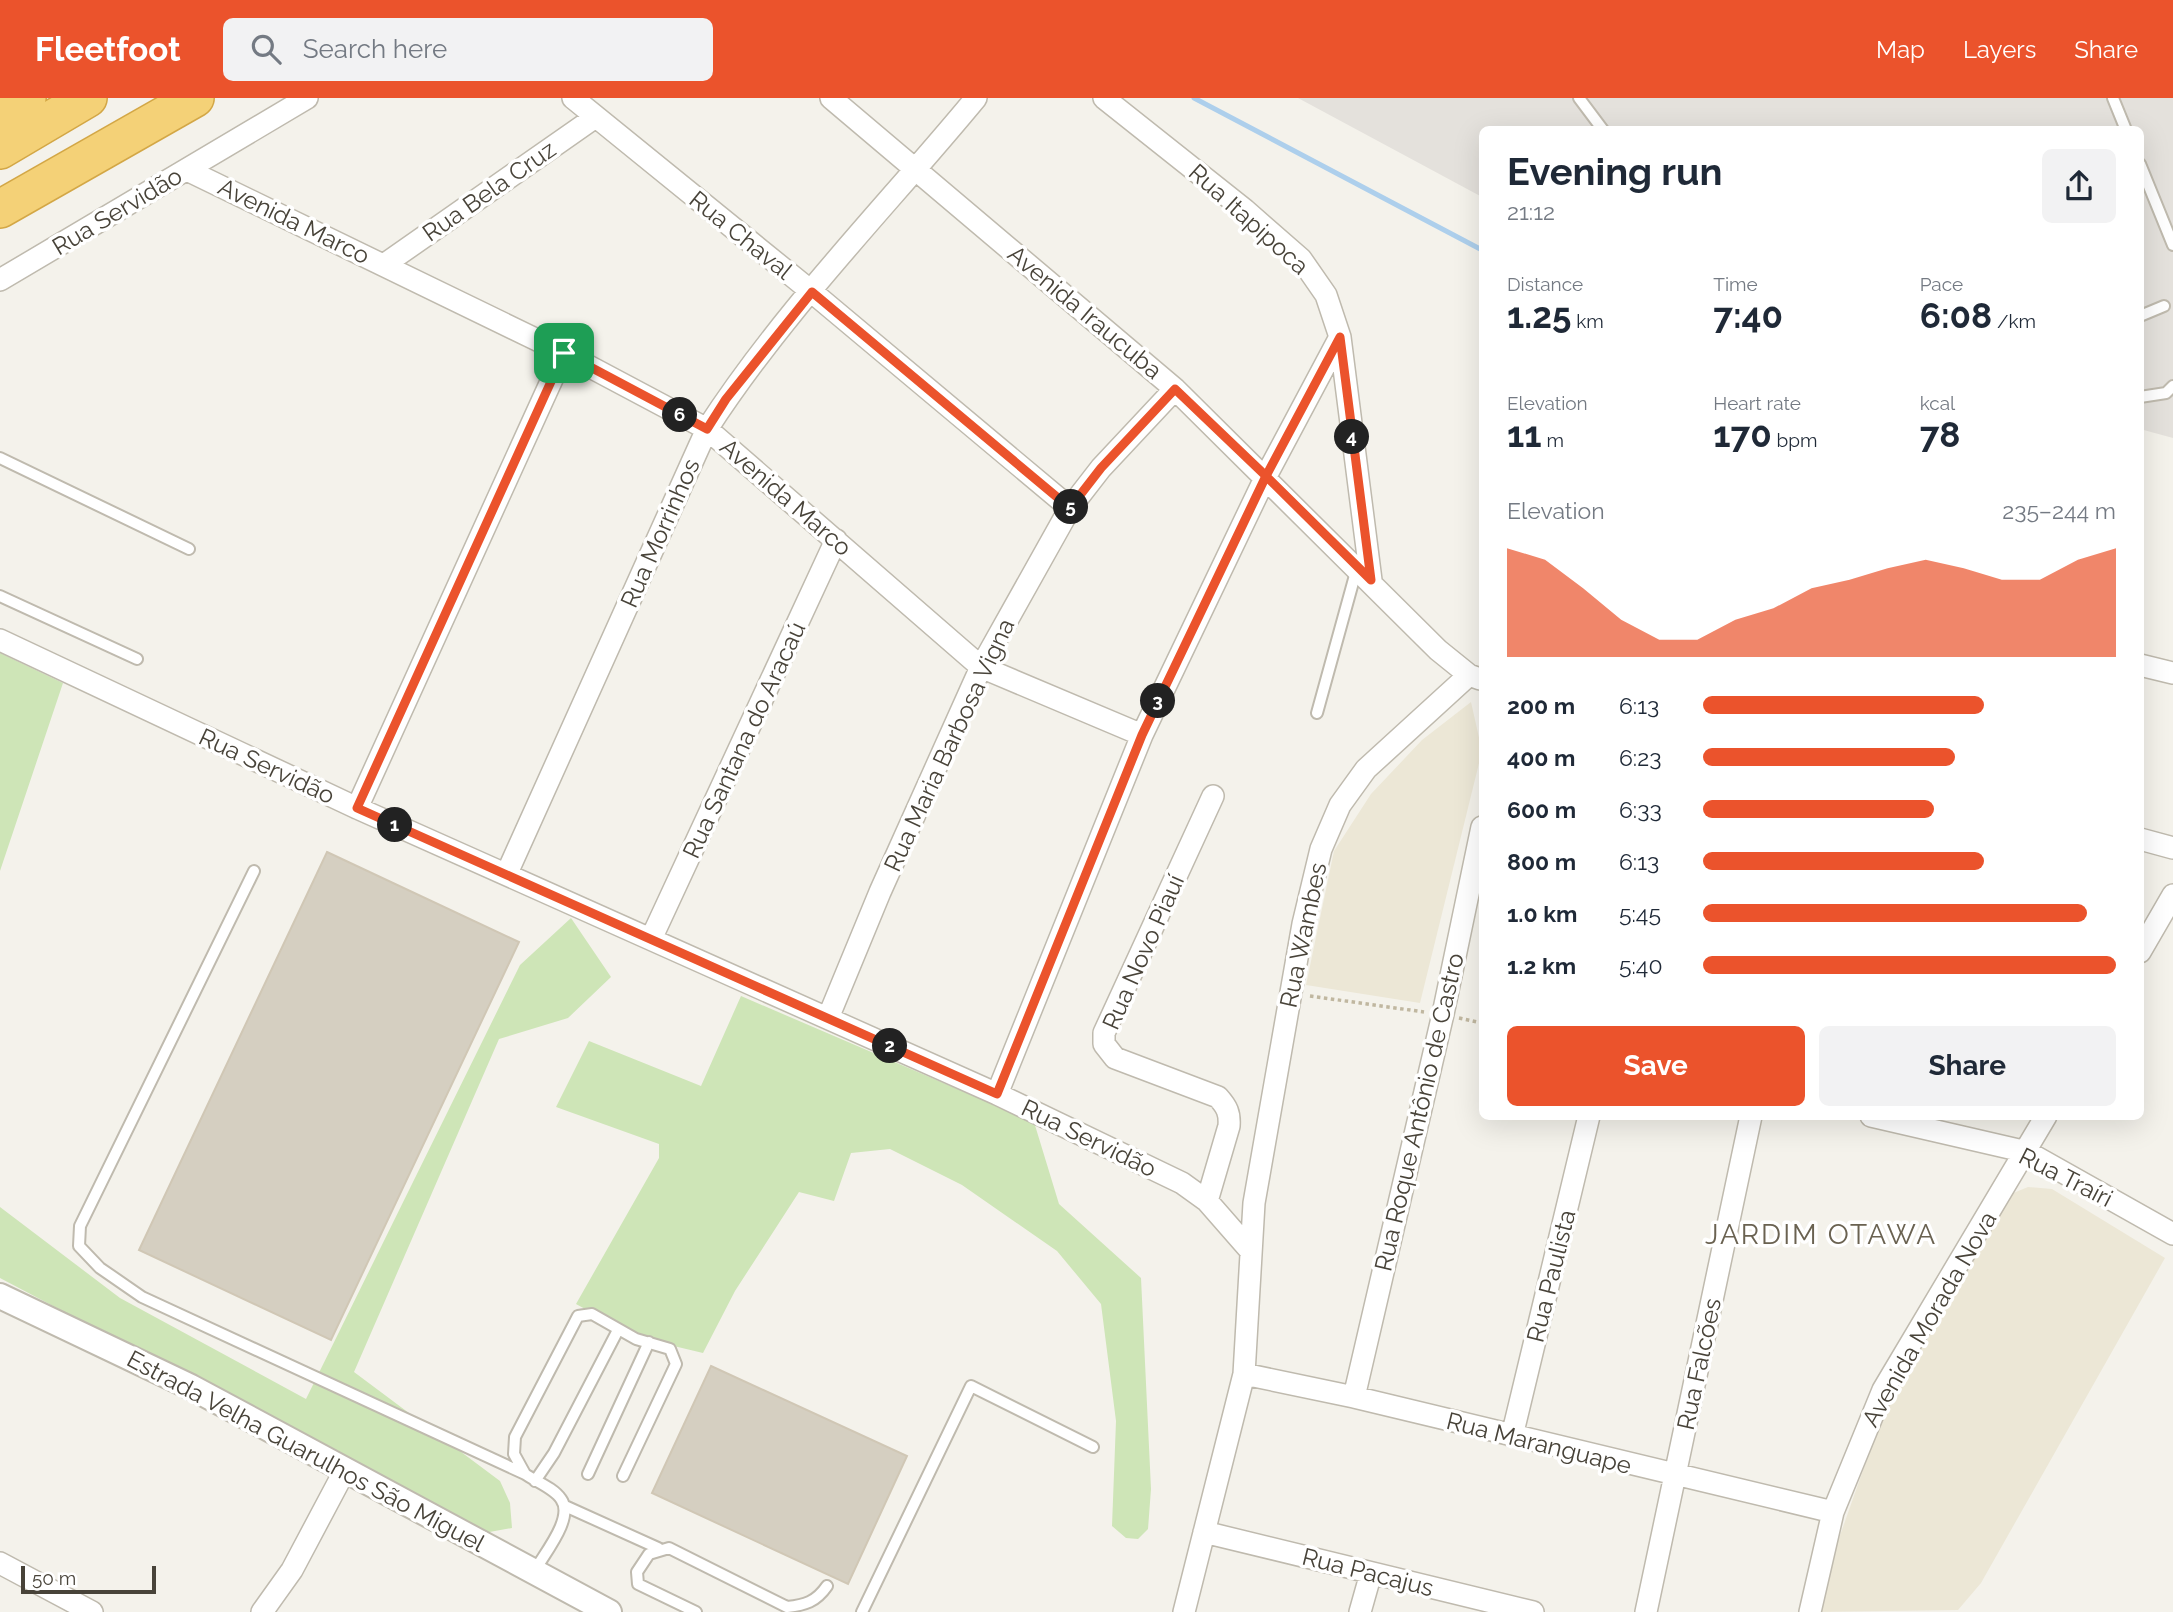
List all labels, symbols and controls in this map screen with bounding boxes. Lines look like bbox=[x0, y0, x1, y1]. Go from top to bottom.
search box bbox=[223, 18, 713, 81]
text: Fleetfoot bbox=[35, 30, 181, 69]
icon: search bbox=[247, 30, 285, 68]
text: Search here bbox=[303, 34, 447, 64]
text: Map bbox=[1876, 35, 1925, 64]
text: Layers bbox=[1963, 35, 2036, 64]
text: Share bbox=[2074, 35, 2138, 64]
street label: Rua Bela Cruz bbox=[417, 134, 561, 248]
text: Evening run bbox=[1507, 149, 1722, 194]
button: share bbox=[2042, 149, 2116, 223]
street label: Rua Itapipoca bbox=[1183, 158, 1315, 280]
street label: Rua Servidão bbox=[47, 161, 187, 261]
street label: Avenida Marco bbox=[214, 172, 374, 270]
street label: Rua Chaval bbox=[684, 185, 799, 286]
text: 21:12 bbox=[1507, 198, 1555, 225]
street label: Avenida Iraucuba bbox=[1002, 239, 1168, 385]
text: Distance bbox=[1507, 273, 1583, 295]
text: Time bbox=[1713, 273, 1758, 295]
text: Pace bbox=[1920, 273, 1963, 295]
text: 1.25 bbox=[1507, 295, 1571, 336]
text: 7:40 bbox=[1713, 295, 1783, 336]
text: 6:08 bbox=[1920, 295, 1992, 336]
text: km bbox=[1571, 310, 1604, 332]
text: /km bbox=[1992, 310, 2036, 332]
pin bbox=[534, 323, 594, 383]
icon: arrive bbox=[545, 334, 583, 372]
text: Elevation bbox=[1507, 392, 1588, 414]
text: Heart rate bbox=[1713, 392, 1801, 414]
text: kcal bbox=[1920, 392, 1955, 414]
pin: 6 bbox=[662, 398, 698, 432]
text: 6 bbox=[674, 403, 685, 425]
text: 11 bbox=[1507, 414, 1542, 455]
text: 170 bbox=[1713, 414, 1772, 455]
text: 78 bbox=[1920, 414, 1960, 455]
pin: 4 bbox=[1334, 420, 1370, 454]
text: 4 bbox=[1346, 425, 1357, 447]
text: m bbox=[1542, 429, 1564, 451]
text: bpm bbox=[1772, 429, 1818, 451]
street label: Avenida Marco bbox=[714, 432, 858, 562]
street label: Rua Morrinhos bbox=[614, 454, 706, 612]
pin: 5 bbox=[1054, 490, 1088, 524]
text: 5 bbox=[1065, 495, 1076, 517]
text: Elevation bbox=[1507, 497, 1605, 524]
text: 235–244 m bbox=[2002, 497, 2116, 524]
street label: Rua Maria Barbosa Vigna bbox=[878, 614, 1020, 876]
street label: Rua Santana do Aracaú bbox=[676, 617, 812, 863]
pin: 3 bbox=[1140, 684, 1176, 718]
text: 3 bbox=[1152, 689, 1163, 711]
text: 200 m bbox=[1507, 692, 1575, 719]
text: 6:13 bbox=[1619, 692, 1659, 719]
street label: Rua Servidão bbox=[195, 722, 339, 810]
text: 400 m bbox=[1507, 744, 1575, 771]
text: 6:23 bbox=[1619, 744, 1661, 771]
text: 600 m bbox=[1507, 796, 1576, 823]
text: 6:33 bbox=[1619, 796, 1662, 823]
pin: 1 bbox=[378, 808, 412, 842]
text: 1 bbox=[390, 813, 399, 835]
text: 800 m bbox=[1507, 848, 1576, 875]
text: 6:13 bbox=[1619, 848, 1659, 875]
street label: Rua Wambes bbox=[1273, 860, 1333, 1010]
street label: Rua Novo Piauí bbox=[1096, 869, 1190, 1034]
text: 1.0 km bbox=[1507, 900, 1577, 927]
text: 5:45 bbox=[1619, 900, 1661, 927]
street label: Rua Roque Antônio de Castro bbox=[1368, 950, 1470, 1274]
text: 1.2 km bbox=[1507, 952, 1576, 979]
text: 5:40 bbox=[1619, 952, 1663, 979]
button: Save bbox=[1507, 1026, 1805, 1106]
button: Share bbox=[1819, 1026, 2116, 1106]
pin: 2 bbox=[872, 1028, 908, 1063]
text: 2 bbox=[884, 1034, 895, 1056]
street label: Rua Servidão bbox=[1017, 1093, 1161, 1183]
street label: Rua Traíri bbox=[2014, 1141, 2118, 1213]
street label: Avenida Morada Nova bbox=[1856, 1206, 2002, 1432]
street label: Rua Paulista bbox=[1521, 1207, 1581, 1345]
district label: JARDIM OTAWA bbox=[1705, 1218, 1937, 1251]
street label: Rua Falcões bbox=[1671, 1295, 1727, 1433]
street label: Estrada Velha Guarulhos São Miguel bbox=[122, 1344, 490, 1558]
street label: Rua Maranguape bbox=[1444, 1406, 1634, 1480]
street label: Rua Pacajus bbox=[1299, 1542, 1437, 1602]
scale bar bbox=[21, 1563, 156, 1595]
text: 50 m bbox=[32, 1567, 76, 1589]

